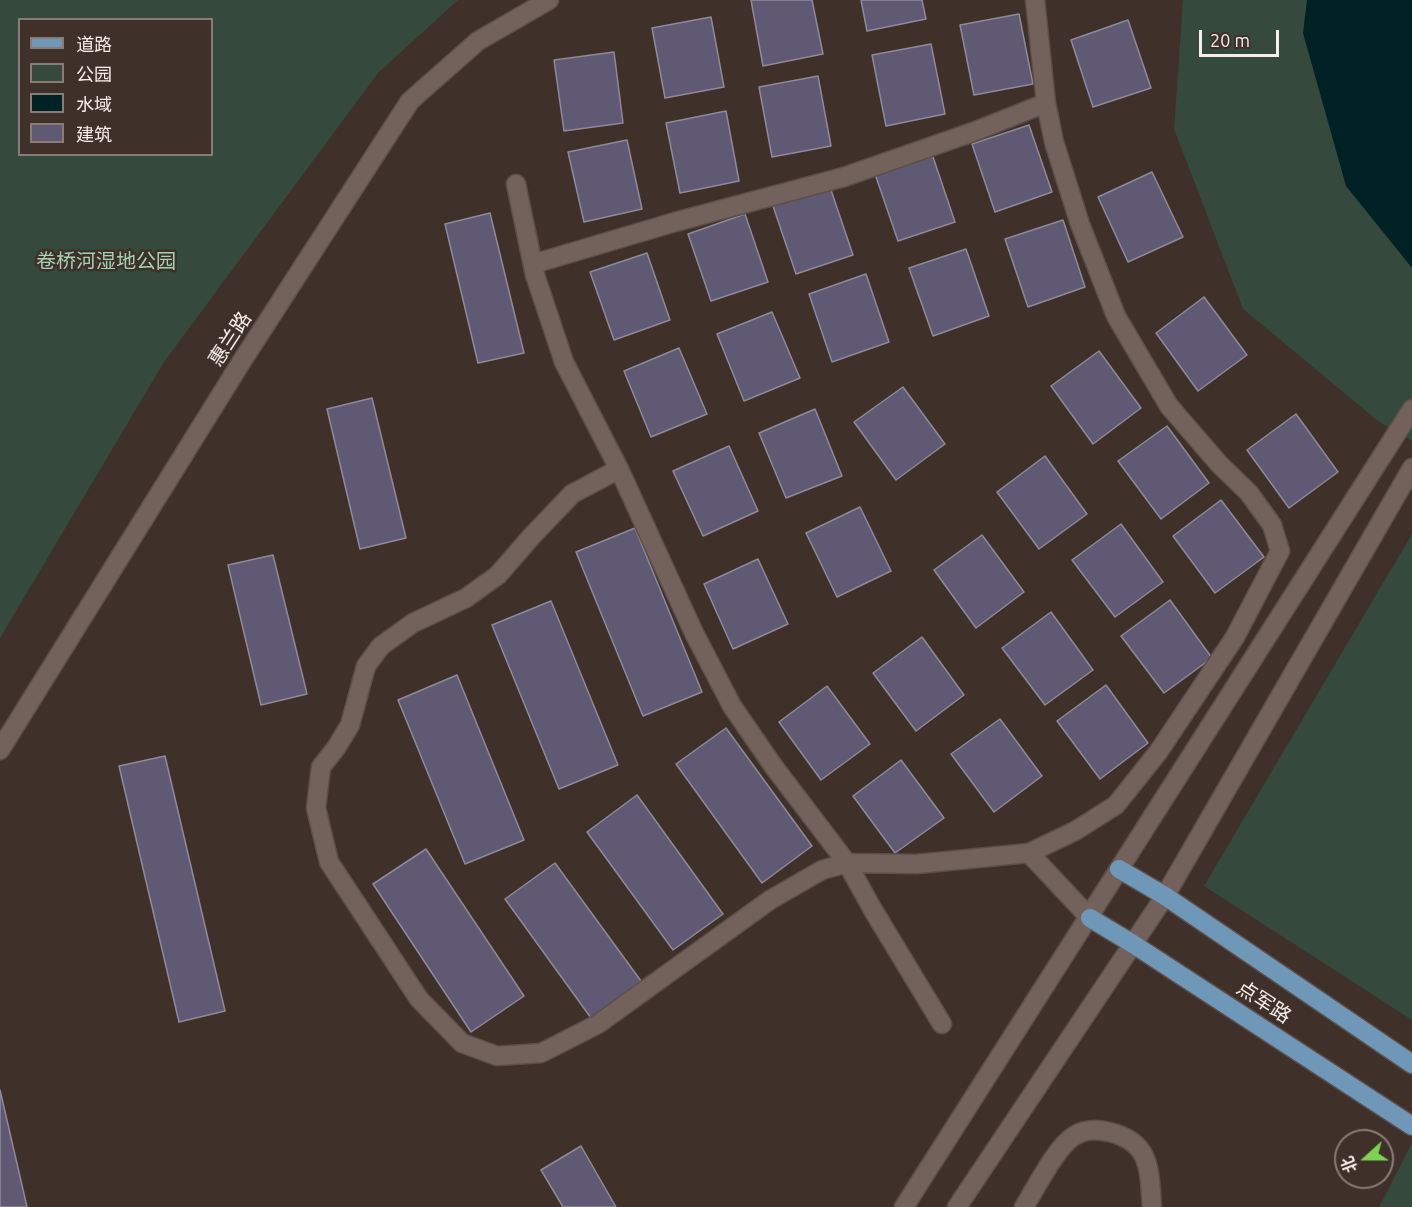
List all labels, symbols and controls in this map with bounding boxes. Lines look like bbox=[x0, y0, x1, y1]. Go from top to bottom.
legend bbox=[18, 18, 213, 156]
scale bar bbox=[1202, 18, 1282, 56]
text: 20 m bbox=[1210, 30, 1250, 50]
text: 道路 bbox=[76, 34, 112, 54]
text: 公园 bbox=[76, 64, 112, 84]
text: 水域 bbox=[76, 94, 112, 114]
text: 建筑 bbox=[76, 124, 112, 144]
park label: 卷桥河湿地公园 bbox=[36, 249, 176, 273]
street label: 惠兰路 bbox=[204, 307, 256, 371]
street label: 点军路 bbox=[1232, 976, 1296, 1028]
north arrow bbox=[1334, 1129, 1394, 1189]
text: 北 bbox=[1338, 1154, 1360, 1175]

